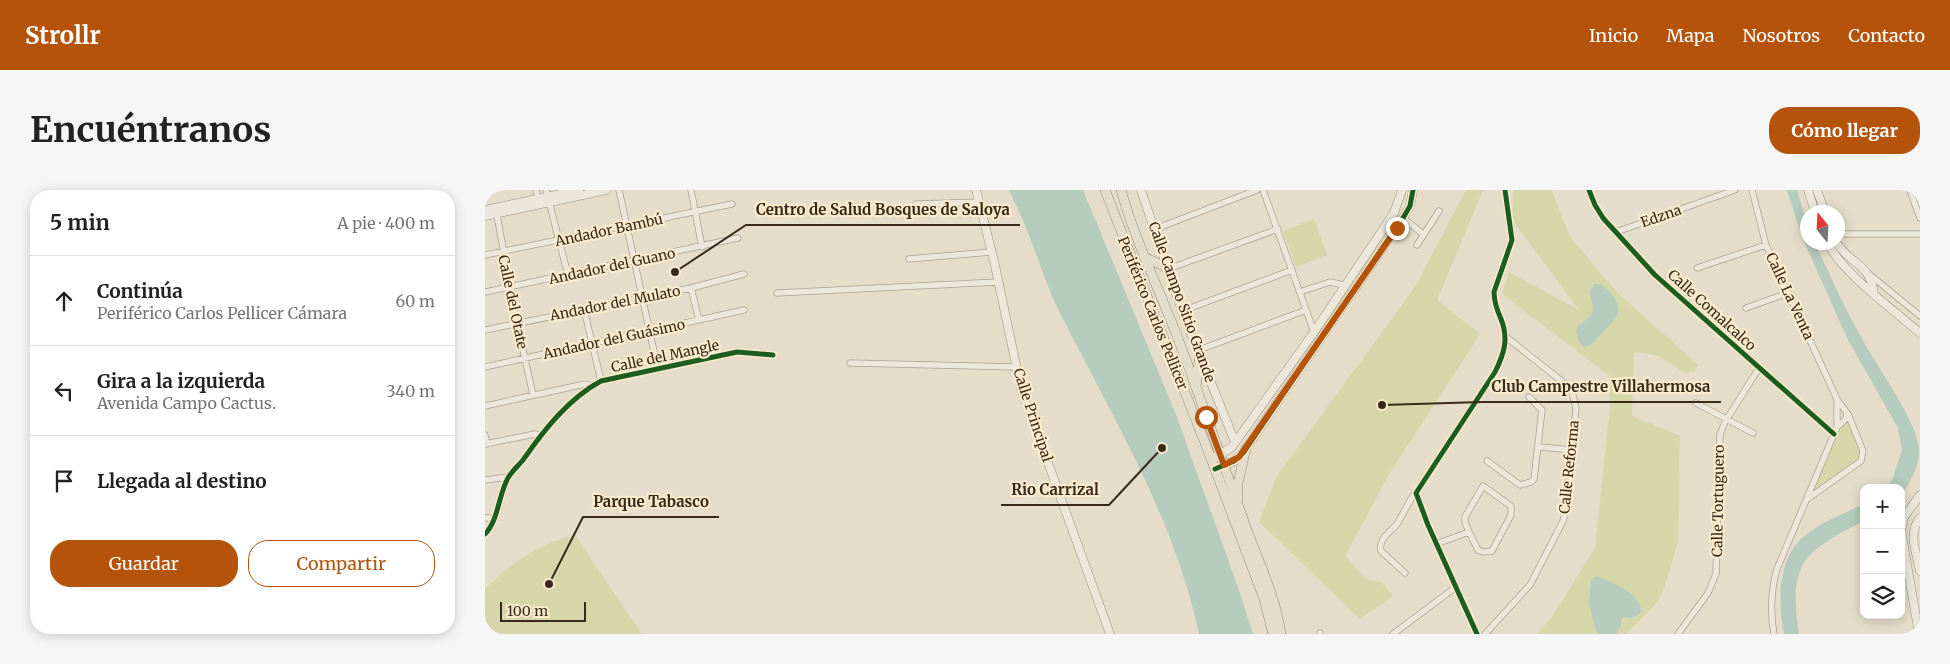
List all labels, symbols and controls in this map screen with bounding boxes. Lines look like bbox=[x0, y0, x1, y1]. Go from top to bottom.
text: Strollr bbox=[25, 20, 101, 51]
text: Inicio bbox=[1589, 24, 1638, 47]
text: Mapa bbox=[1666, 24, 1715, 47]
text: Nosotros bbox=[1743, 24, 1820, 47]
text: Contacto bbox=[1848, 24, 1925, 47]
button: Cómo llegar bbox=[1769, 107, 1920, 154]
text: Encuéntranos bbox=[30, 108, 271, 152]
callout: Centro de Salud Bosques de Saloya bbox=[746, 195, 1020, 225]
text: Centro de Salud Bosques de Saloya bbox=[756, 200, 1011, 219]
street label: Edzna bbox=[1638, 200, 1684, 231]
north arrow bbox=[1800, 205, 1845, 250]
text: 5 min bbox=[50, 209, 110, 236]
street label: Andador Bambú bbox=[552, 210, 665, 250]
text: A pie · 400 m bbox=[337, 213, 435, 233]
route end bbox=[1386, 217, 1409, 240]
street label: Calle Campo Sitio Grande bbox=[1145, 219, 1219, 385]
street label: Periférico Carlos Pellicer bbox=[1114, 234, 1192, 392]
street label: Andador del Guano bbox=[546, 244, 677, 288]
street label: Calle La Venta bbox=[1762, 250, 1818, 343]
street label: Calle del Otate bbox=[494, 253, 532, 351]
street label: Calle Comalcalco bbox=[1664, 265, 1760, 355]
text: Continúa bbox=[97, 279, 183, 303]
street label: Andador del Mulato bbox=[547, 282, 682, 325]
icon: ahead bbox=[50, 287, 78, 315]
text: 60 m bbox=[395, 291, 435, 311]
text: Periférico Carlos Pellicer Cámara bbox=[97, 303, 347, 323]
street label: Andador del Guásimo bbox=[540, 315, 687, 363]
street label: Calle del Mangle bbox=[609, 336, 721, 376]
street label: Calle Principal bbox=[1009, 366, 1057, 465]
text: Gira a la izquierda bbox=[97, 369, 265, 393]
callout: Club Campestre Villahermosa bbox=[1482, 372, 1721, 402]
icon: left bbox=[50, 377, 78, 405]
text: Club Campestre Villahermosa bbox=[1492, 377, 1711, 396]
text: 340 m bbox=[386, 381, 435, 401]
text: Avenida Campo Cactus. bbox=[97, 393, 276, 413]
route start bbox=[1195, 406, 1218, 429]
street label: Calle Reforma bbox=[1555, 419, 1583, 515]
street label: Calle Tortuguero bbox=[1708, 445, 1728, 557]
icon: arrive bbox=[50, 467, 78, 495]
text: Llegada al destino bbox=[97, 469, 267, 493]
callout: Rio Carrizal bbox=[1001, 475, 1109, 505]
text: Rio Carrizal bbox=[1011, 480, 1099, 499]
map controls bbox=[1860, 484, 1905, 619]
button: + bbox=[1860, 484, 1905, 529]
callout: Parque Tabasco bbox=[583, 487, 719, 517]
text: Parque Tabasco bbox=[593, 492, 709, 511]
button: − bbox=[1860, 529, 1905, 574]
button: Guardar bbox=[50, 540, 238, 587]
button: Compartir bbox=[248, 540, 435, 587]
button: layers bbox=[1860, 574, 1905, 619]
scale bar bbox=[500, 599, 586, 622]
text: 100 m bbox=[507, 602, 548, 620]

